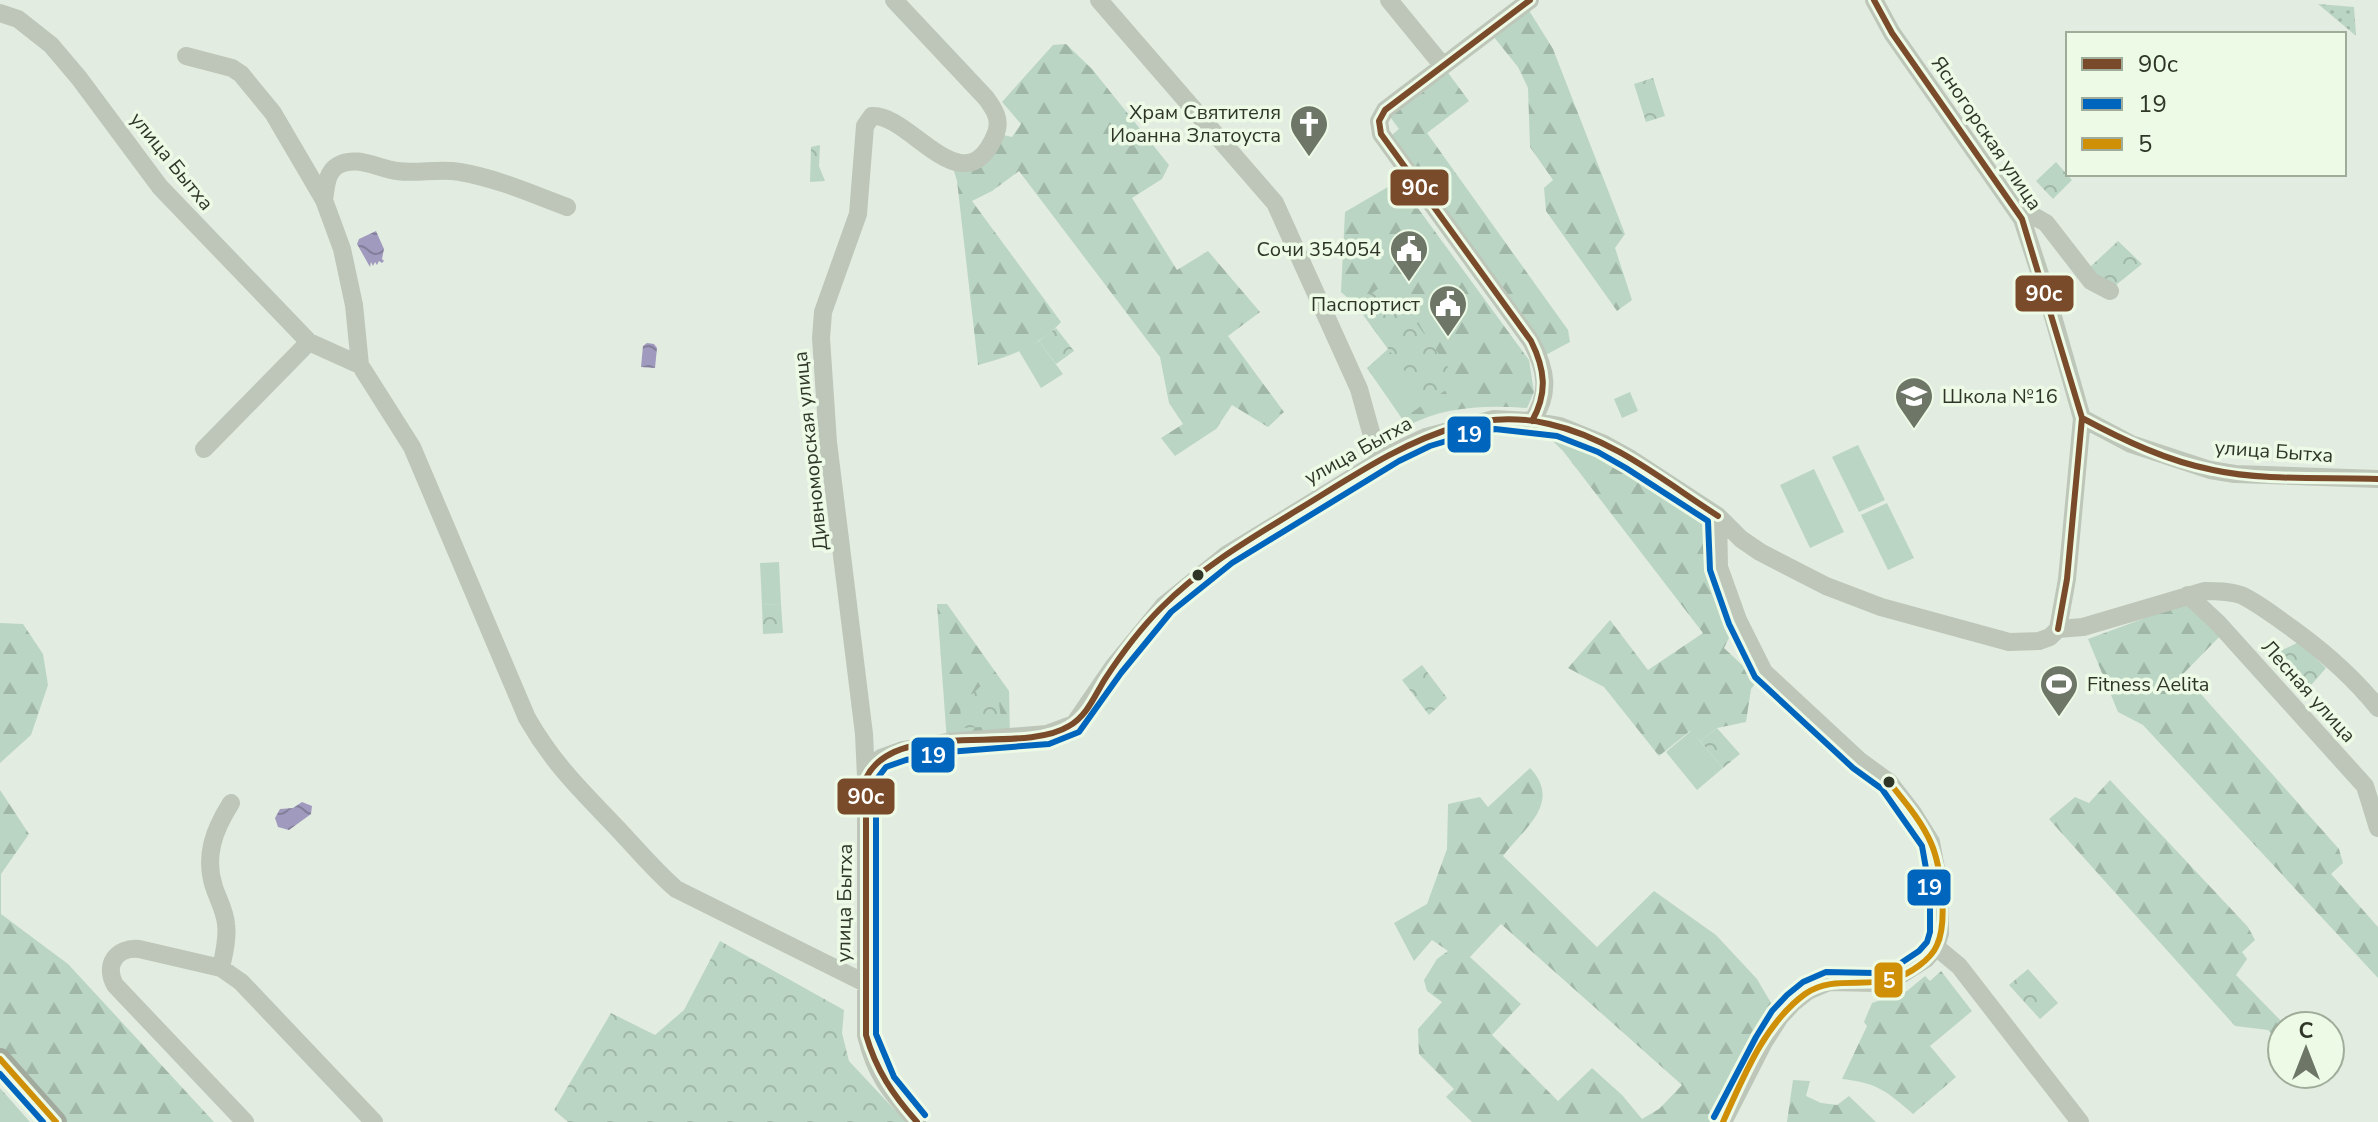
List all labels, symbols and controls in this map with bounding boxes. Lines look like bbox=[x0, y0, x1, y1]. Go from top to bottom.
legend bbox=[2066, 32, 2346, 176]
text: 90с bbox=[2138, 48, 2178, 80]
street label: Ясногорская улица bbox=[1925, 51, 2048, 216]
text: 19 bbox=[2138, 88, 2167, 120]
place label: Храм Святителя Иоанна Златоуста bbox=[1110, 99, 1281, 149]
church icon: Храм Святителя Иоанна Златоуста bbox=[1288, 103, 1330, 158]
street label: улица Бытха bbox=[124, 107, 220, 216]
text: 5 bbox=[2138, 128, 2152, 160]
line badge: 90с bbox=[1389, 168, 1450, 207]
text: 90с bbox=[1401, 173, 1439, 203]
public building icon: Сочи 354054 bbox=[1388, 228, 1430, 283]
place label: Сочи 354054 bbox=[1257, 236, 1381, 263]
line badge: 90с bbox=[2014, 274, 2075, 313]
text: 90с bbox=[2025, 279, 2063, 309]
public building icon: Паспортист bbox=[1427, 283, 1469, 338]
place label: Паспортист bbox=[1311, 291, 1420, 318]
street label: Дивноморская улица bbox=[787, 350, 834, 552]
school or university icon: Школа №16 bbox=[1893, 375, 1935, 430]
place label: Школа №16 bbox=[1942, 383, 2058, 410]
street label: улица Бытха bbox=[1300, 410, 1417, 491]
line badge: 19 bbox=[1446, 415, 1492, 454]
text: 19 bbox=[1456, 420, 1482, 450]
street label: улица Бытха bbox=[2214, 434, 2334, 469]
unlabelled marker bbox=[1190, 567, 1206, 583]
street label: Лесная улица bbox=[2255, 634, 2362, 748]
sports icon: Fitness Aelita bbox=[2038, 663, 2080, 718]
place label: Fitness Aelita bbox=[2087, 671, 2209, 698]
line badge: 19 bbox=[910, 736, 956, 774]
text: 19 bbox=[920, 741, 946, 771]
unlabelled marker bbox=[1881, 774, 1897, 790]
line badge: 90с bbox=[836, 777, 896, 816]
text: 90с bbox=[847, 782, 885, 812]
street label: улица Бытха bbox=[830, 843, 859, 963]
line badge: 19 bbox=[1906, 868, 1952, 907]
text: 19 bbox=[1916, 873, 1942, 903]
line badge: 5 bbox=[1873, 961, 1904, 999]
text: 5 bbox=[1882, 966, 1896, 996]
north arrow bbox=[2266, 1010, 2346, 1090]
text: С bbox=[2299, 1016, 2314, 1046]

